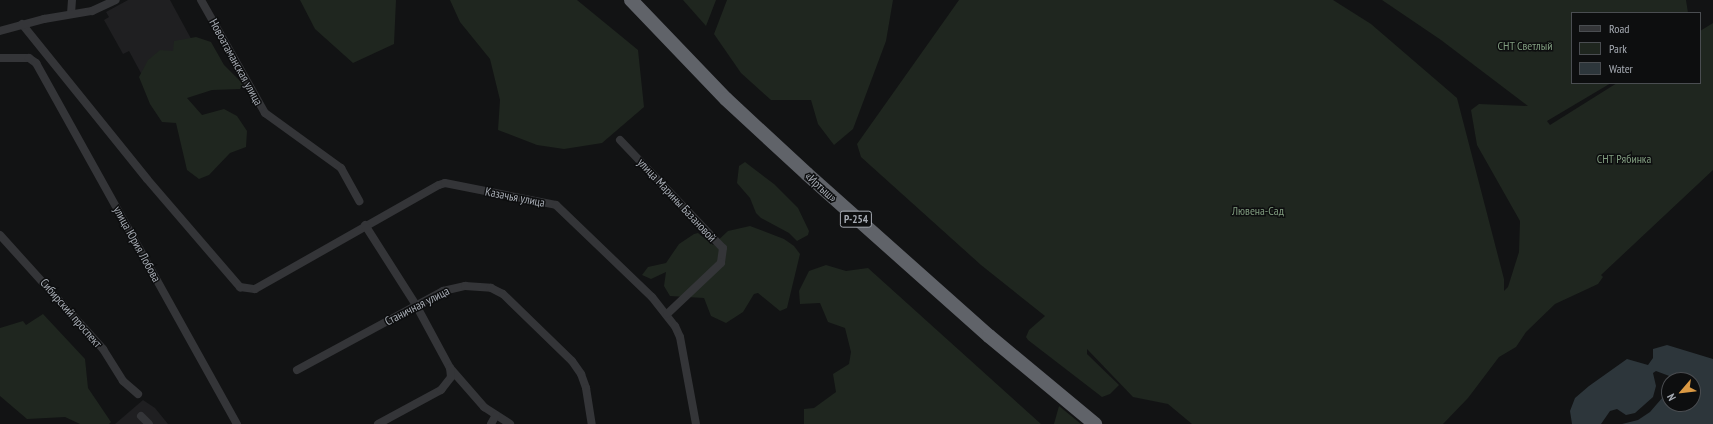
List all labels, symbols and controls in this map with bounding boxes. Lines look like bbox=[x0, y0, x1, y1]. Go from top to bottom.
legend bbox=[1571, 12, 1701, 84]
street label: Новоатаманская улица bbox=[206, 16, 266, 108]
text: Road bbox=[1609, 21, 1629, 36]
park label: СНТ Светлый bbox=[1497, 39, 1553, 53]
text: Park bbox=[1609, 41, 1627, 56]
text: Water bbox=[1609, 61, 1633, 76]
park label: СНТ Рябинка bbox=[1597, 152, 1651, 166]
street label: улица Марины Базановой bbox=[635, 155, 719, 245]
street label: «Иртыш» bbox=[802, 169, 840, 205]
street label: Казачья улица bbox=[484, 184, 546, 210]
street label: улица Юрия Лобова bbox=[110, 203, 164, 285]
park label: Лювена-Сад bbox=[1232, 204, 1284, 218]
road number: Р-254 bbox=[839, 210, 873, 228]
street label: Сибирский проспект bbox=[37, 275, 105, 351]
street label: Станичная улица bbox=[382, 284, 452, 328]
north arrow bbox=[1661, 372, 1701, 412]
text: N bbox=[1664, 391, 1679, 403]

